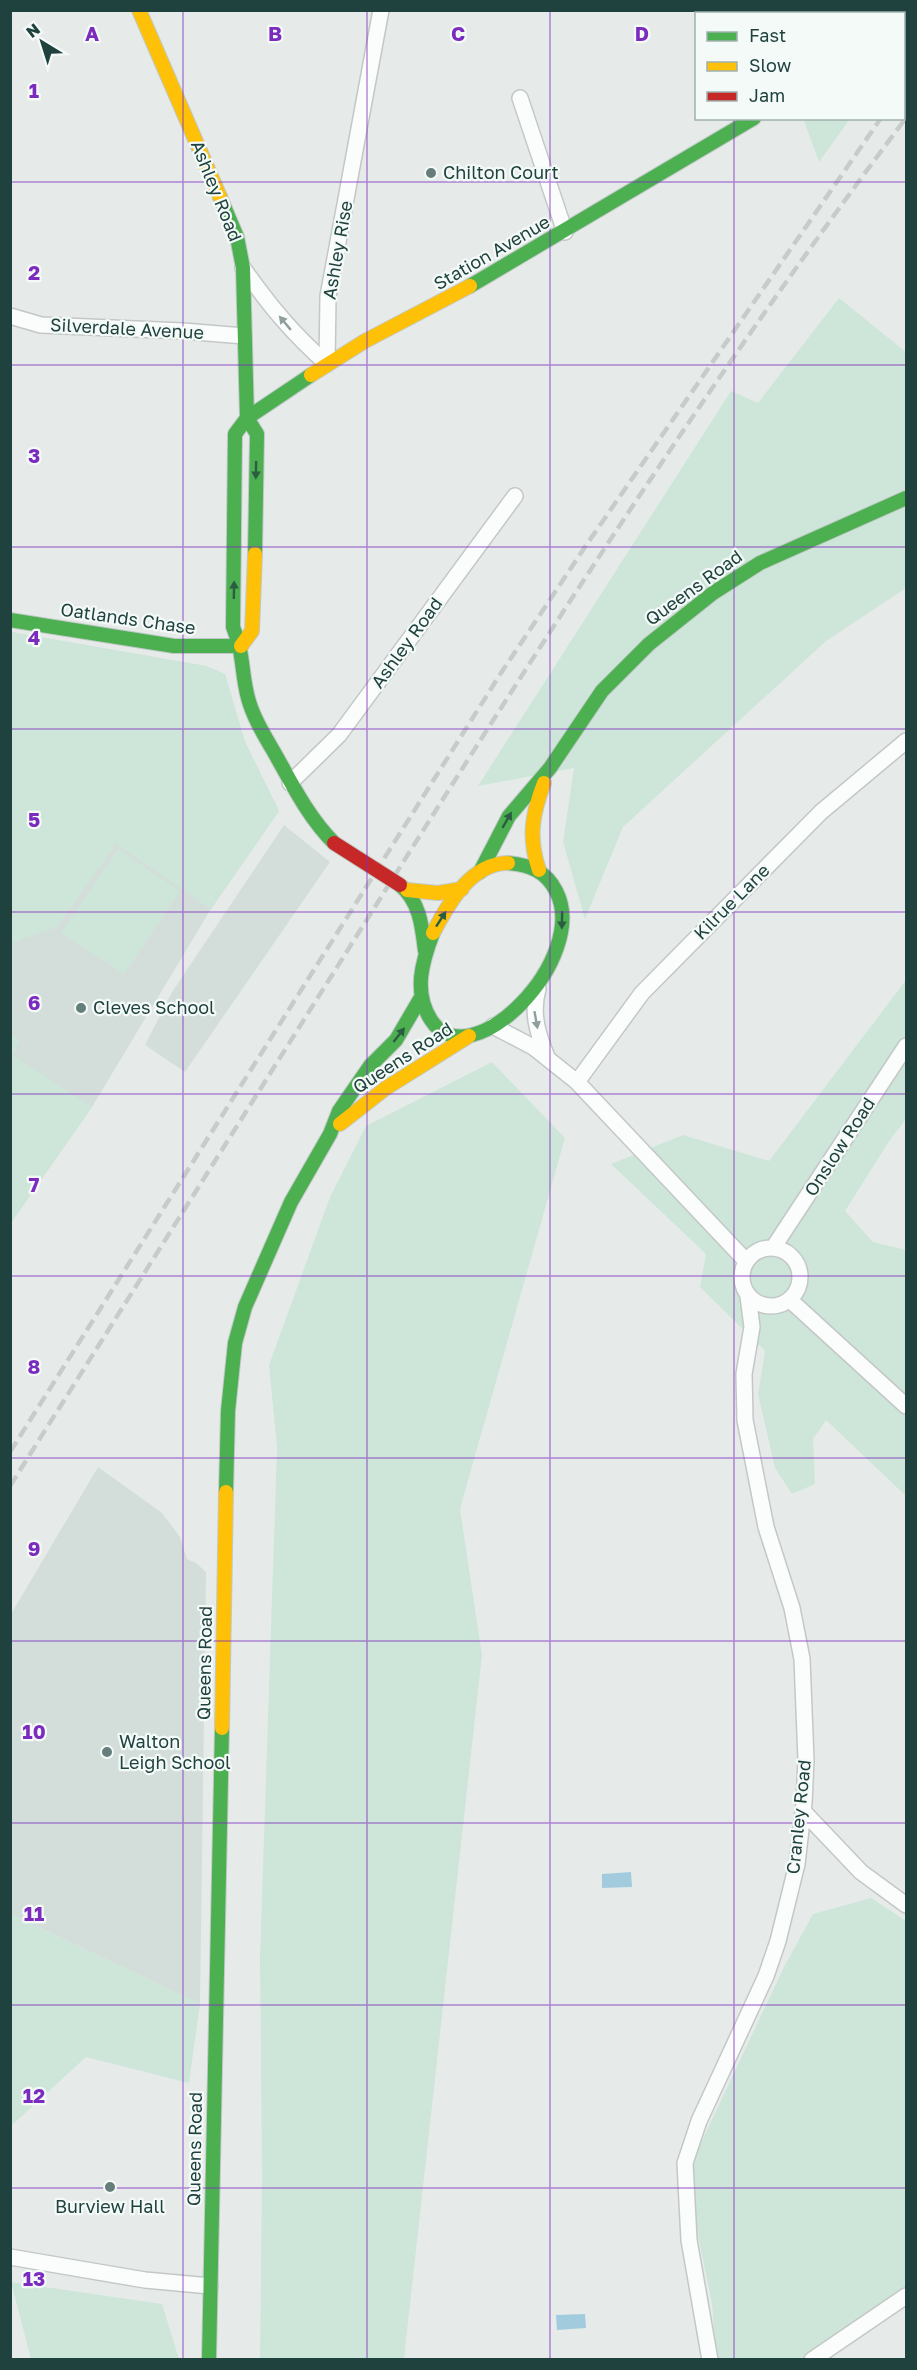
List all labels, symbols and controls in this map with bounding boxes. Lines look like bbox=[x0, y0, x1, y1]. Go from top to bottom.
north arrow bbox=[12, 12, 72, 72]
legend bbox=[695, 12, 905, 120]
text: N bbox=[22, 19, 44, 42]
text: A bbox=[85, 21, 99, 45]
text: B bbox=[268, 21, 282, 45]
text: C bbox=[451, 21, 465, 45]
text: D bbox=[635, 21, 649, 45]
text: Fast bbox=[749, 24, 786, 46]
text: Slow bbox=[749, 54, 792, 76]
text: 1 bbox=[29, 78, 39, 102]
text: Jam bbox=[749, 84, 785, 106]
street label: Ashley Road bbox=[187, 137, 247, 244]
place label: Chilton Court bbox=[443, 161, 559, 183]
marker: Chilton Court bbox=[424, 166, 438, 180]
street label: Ashley Rise bbox=[318, 199, 357, 301]
street label: Station Avenue bbox=[430, 210, 553, 294]
text: 2 bbox=[28, 260, 40, 284]
street label: Silverdale Avenue bbox=[50, 313, 205, 343]
one-way arrow bbox=[279, 316, 292, 331]
text: 3 bbox=[28, 443, 40, 467]
one-way arrow bbox=[251, 460, 261, 479]
street label: Queens Road bbox=[641, 545, 746, 630]
one-way arrow bbox=[229, 580, 238, 599]
street label: Ashley Road bbox=[366, 593, 447, 692]
street label: Oatlands Chase bbox=[59, 598, 197, 638]
text: 4 bbox=[28, 625, 40, 649]
text: 5 bbox=[28, 807, 40, 831]
one-way arrow bbox=[502, 811, 512, 828]
street label: Kilrue Lane bbox=[689, 859, 774, 944]
one-way arrow bbox=[436, 911, 447, 927]
one-way arrow bbox=[558, 911, 567, 930]
text: 6 bbox=[28, 990, 40, 1014]
place label: Cleves School bbox=[93, 996, 215, 1018]
marker: Cleves School bbox=[74, 1001, 88, 1015]
one-way arrow bbox=[532, 1011, 541, 1030]
street label: Queens Road bbox=[349, 1017, 456, 1098]
one-way arrow bbox=[392, 1027, 405, 1043]
street label: Onslow Road bbox=[799, 1093, 879, 1200]
text: 7 bbox=[29, 1172, 40, 1196]
text: 8 bbox=[28, 1354, 40, 1378]
text: 9 bbox=[28, 1536, 40, 1560]
street label: Queens Road bbox=[192, 1606, 216, 1720]
text: 10 bbox=[22, 1719, 46, 1743]
place label: Walton Leigh School bbox=[119, 1730, 231, 1773]
marker: Walton Leigh School bbox=[100, 1745, 114, 1759]
street label: Cranley Road bbox=[781, 1759, 815, 1875]
text: 11 bbox=[24, 1901, 44, 1925]
text: 12 bbox=[23, 2083, 45, 2107]
street label: Queens Road bbox=[182, 2092, 206, 2206]
marker: Burview Hall bbox=[103, 2180, 117, 2194]
place label: Burview Hall bbox=[55, 2195, 165, 2217]
text: 13 bbox=[23, 2266, 45, 2290]

